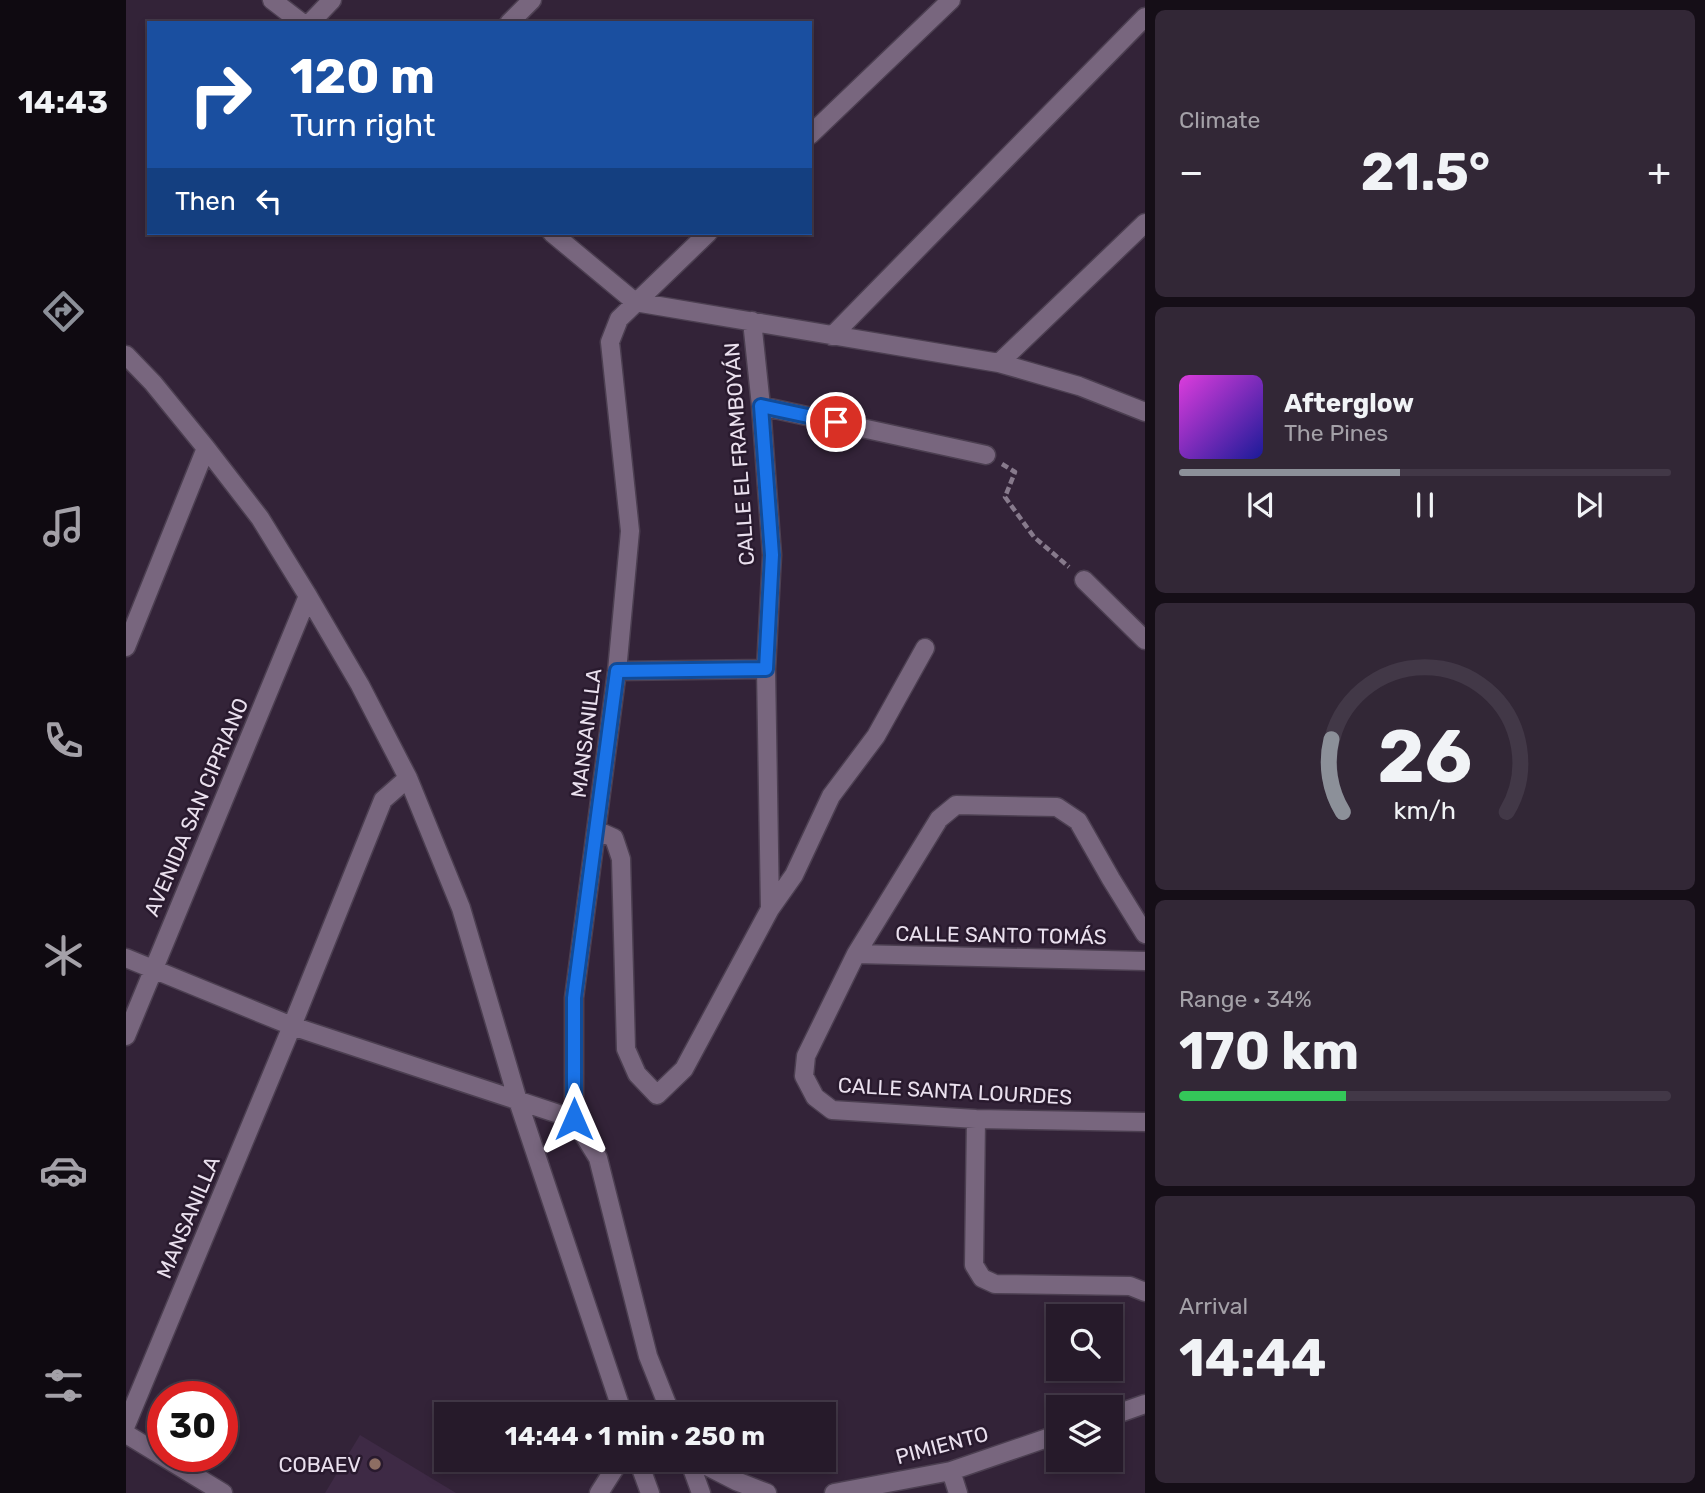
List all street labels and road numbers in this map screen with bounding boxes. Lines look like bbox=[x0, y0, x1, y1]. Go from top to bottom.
street label: CALLE EL FRAMBOYÁN bbox=[719, 342, 759, 566]
street label: MANSANILLA bbox=[566, 667, 606, 799]
street label: AVENIDA SAN CIPRIANO bbox=[139, 694, 253, 920]
street label: CALLE SANTO TOMÁS bbox=[895, 921, 1107, 949]
street label: CALLE SANTA LOURDES bbox=[837, 1072, 1073, 1110]
street label: MANSANILLA bbox=[151, 1152, 225, 1282]
street label: PIMIENTO bbox=[893, 1421, 991, 1469]

